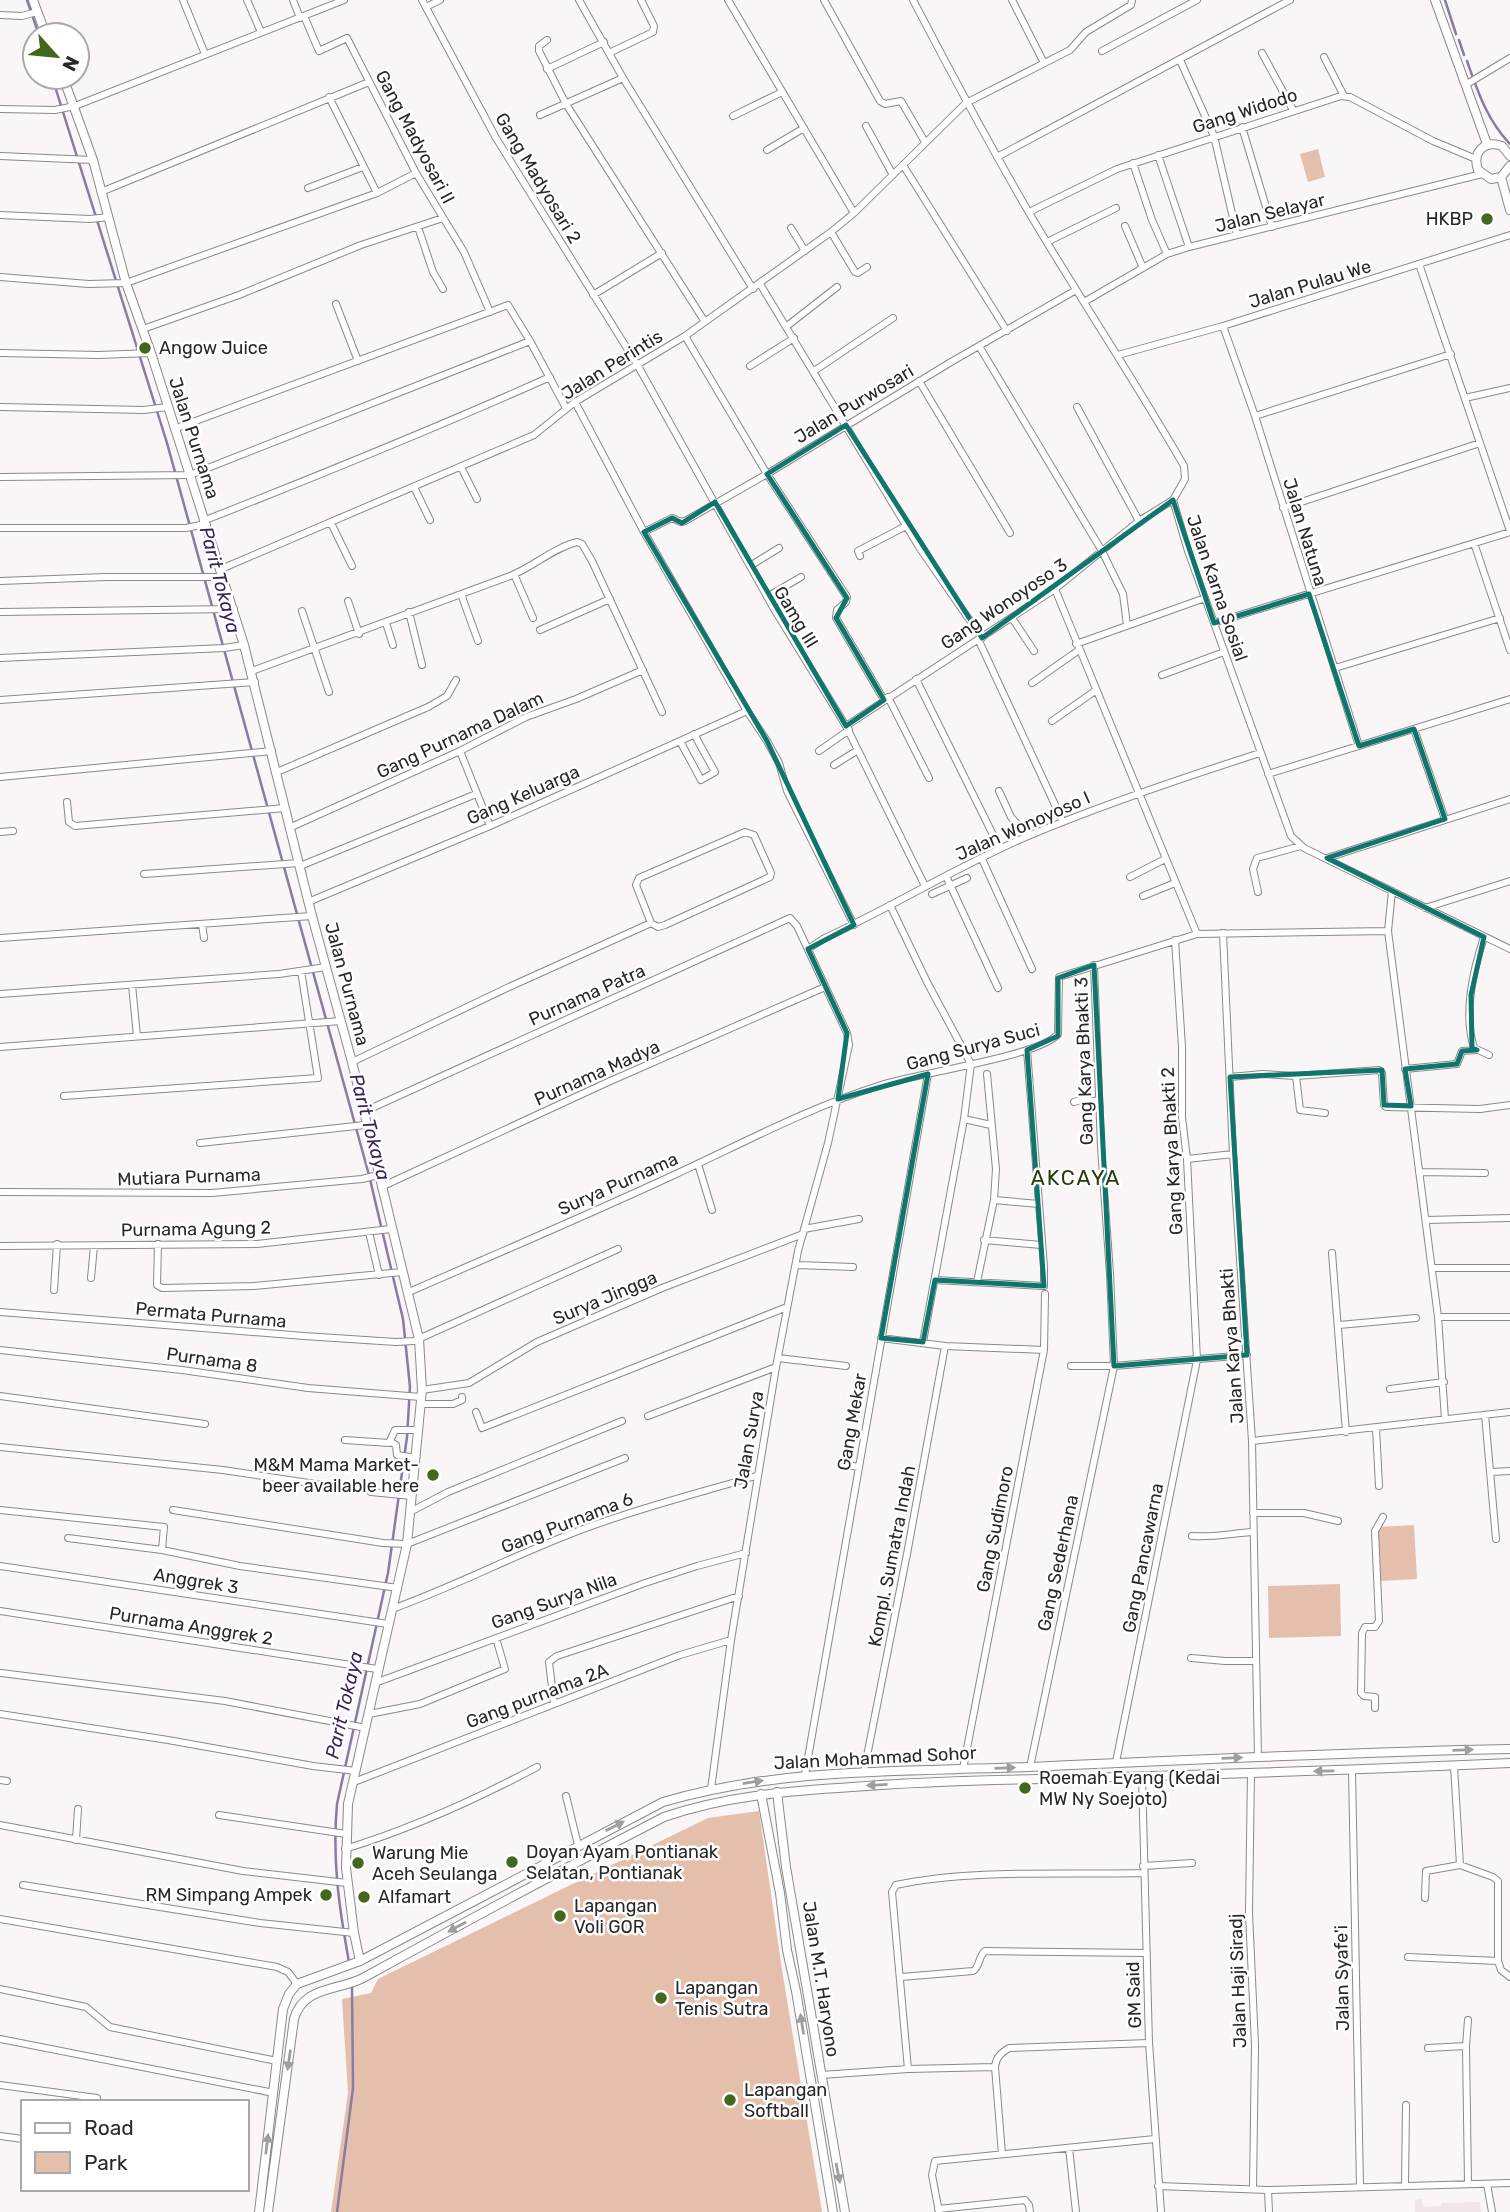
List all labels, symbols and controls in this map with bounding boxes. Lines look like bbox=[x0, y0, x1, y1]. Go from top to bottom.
north arrow bbox=[21, 21, 91, 91]
text: N bbox=[57, 52, 84, 75]
street label: Gang Madyosari II bbox=[371, 67, 459, 207]
street label: Gang Widodo bbox=[1190, 84, 1300, 138]
street label: Gang Madyosari 2 bbox=[490, 109, 586, 247]
street label: Jalan Selayar bbox=[1213, 189, 1327, 237]
place label: HKBP bbox=[1426, 208, 1473, 230]
marker: HKBP bbox=[1479, 211, 1495, 227]
street label: Jalan Pulau We bbox=[1246, 255, 1374, 313]
street label: Jalan Perintis bbox=[557, 325, 667, 405]
place label: Angow Juice bbox=[159, 337, 268, 359]
marker: Angow Juice bbox=[137, 340, 153, 356]
street label: Jalan Purwosari bbox=[790, 360, 918, 448]
street label: Jalan Purnama bbox=[164, 374, 224, 502]
street label: Jalan Natuna bbox=[1278, 475, 1332, 589]
street label: Jalan Karna Sosial bbox=[1182, 512, 1252, 664]
water label: Parit Tokaya bbox=[195, 524, 245, 636]
street label: Gang Wonoyoso 3 bbox=[937, 554, 1071, 654]
street label: Gamg III bbox=[769, 582, 823, 652]
street label: Gang Purnama Dalam bbox=[373, 687, 547, 783]
street label: Gang Keluarga bbox=[463, 760, 583, 830]
street label: Jalan Wonoyoso I bbox=[952, 787, 1094, 865]
street label: Jalan Purnama bbox=[320, 920, 374, 1048]
street label: Purnama Patra bbox=[525, 959, 649, 1031]
street label: Gang Karya Bhakti 3 bbox=[1070, 976, 1098, 1146]
street label: Gang Surya Suci bbox=[904, 1019, 1042, 1075]
street label: Purnama Madya bbox=[531, 1036, 663, 1110]
street label: Gang Karya Bhakti 2 bbox=[1157, 1066, 1187, 1236]
water label: Parit Tokaya bbox=[345, 1071, 395, 1183]
street label: Surya Purnama bbox=[555, 1148, 681, 1220]
street label: Mutiara Purnama bbox=[117, 1164, 261, 1190]
district label: AKCAYA bbox=[1031, 1165, 1121, 1190]
street label: Purnama Agung 2 bbox=[121, 1217, 271, 1241]
street label: Surya Jingga bbox=[550, 1266, 660, 1330]
street label: Jalan Karya Bhakti bbox=[1216, 1267, 1248, 1425]
street label: Permata Purnama bbox=[135, 1297, 287, 1333]
street label: Purnama 8 bbox=[165, 1343, 259, 1377]
street label: Gang Mekar bbox=[833, 1371, 871, 1472]
street label: Jalan Surya bbox=[730, 1389, 768, 1491]
place label: M&M Mama Market- beer available here bbox=[253, 1454, 419, 1497]
street label: Kompl. Sumatra Indah bbox=[864, 1464, 920, 1648]
street label: Gang Sudimoro bbox=[972, 1464, 1018, 1594]
marker: M&M Mama Market- beer available here bbox=[425, 1467, 441, 1483]
street label: Gang Pancawarna bbox=[1118, 1481, 1168, 1635]
street label: Gang Purnama 6 bbox=[498, 1488, 636, 1558]
street label: Gang Sederhana bbox=[1033, 1493, 1083, 1633]
street label: Anggrek 3 bbox=[152, 1563, 240, 1599]
street label: Gang Surya Nila bbox=[488, 1568, 620, 1634]
street label: Purnama Anggrek 2 bbox=[108, 1602, 274, 1650]
water label: Parit Tokaya bbox=[320, 1649, 368, 1761]
street label: Gang purnama 2A bbox=[463, 1659, 611, 1733]
street label: Jalan Mohammad Sohor bbox=[773, 1742, 977, 1774]
one-way arrow bbox=[1452, 1744, 1474, 1756]
one-way arrow bbox=[1221, 1752, 1243, 1763]
one-way arrow bbox=[994, 1762, 1016, 1773]
one-way arrow bbox=[1313, 1765, 1335, 1777]
place label: Roemah Eyang (Kedai MW Ny Soejoto) bbox=[1039, 1767, 1220, 1810]
one-way arrow bbox=[742, 1776, 764, 1787]
one-way arrow bbox=[865, 1780, 887, 1791]
marker: Roemah Eyang (Kedai MW Ny Soejoto) bbox=[1017, 1780, 1033, 1796]
one-way arrow bbox=[605, 1821, 625, 1832]
place label: Doyan Ayam Pontianak Selatan, Pontianak bbox=[526, 1841, 719, 1884]
place label: Warung Mie Aceh Seulanga bbox=[372, 1842, 497, 1885]
marker: Doyan Ayam Pontianak Selatan, Pontianak bbox=[504, 1854, 520, 1870]
marker: Warung Mie Aceh Seulanga bbox=[350, 1855, 366, 1871]
place label: RM Simpang Ampek bbox=[146, 1884, 313, 1906]
place label: Alfamart bbox=[378, 1886, 451, 1908]
marker: RM Simpang Ampek bbox=[318, 1887, 334, 1903]
marker: Alfamart bbox=[356, 1889, 372, 1905]
place label: Lapangan Voli GOR bbox=[574, 1895, 657, 1938]
street label: Jalan M.T. Haryono bbox=[798, 1900, 844, 2058]
marker: Lapangan Voli GOR bbox=[552, 1908, 568, 1924]
street label: Jalan Haji Siradj bbox=[1225, 1913, 1251, 2049]
one-way arrow bbox=[448, 1921, 467, 1933]
street label: Jalan Syafe'i bbox=[1330, 1925, 1354, 2031]
street label: GM Said bbox=[1122, 1961, 1146, 2029]
place label: Lapangan Tenis Sutra bbox=[675, 1977, 768, 2020]
marker: Lapangan Tenis Sutra bbox=[653, 1990, 669, 2006]
one-way arrow bbox=[796, 2013, 807, 2035]
one-way arrow bbox=[283, 2049, 294, 2071]
place label: Lapangan Softball bbox=[744, 2079, 827, 2122]
marker: Lapangan Softball bbox=[722, 2092, 738, 2108]
legend bbox=[21, 2100, 248, 2191]
text: Road bbox=[84, 2115, 134, 2140]
one-way arrow bbox=[262, 2133, 273, 2155]
text: Park bbox=[84, 2150, 128, 2175]
one-way arrow bbox=[833, 2162, 844, 2184]

